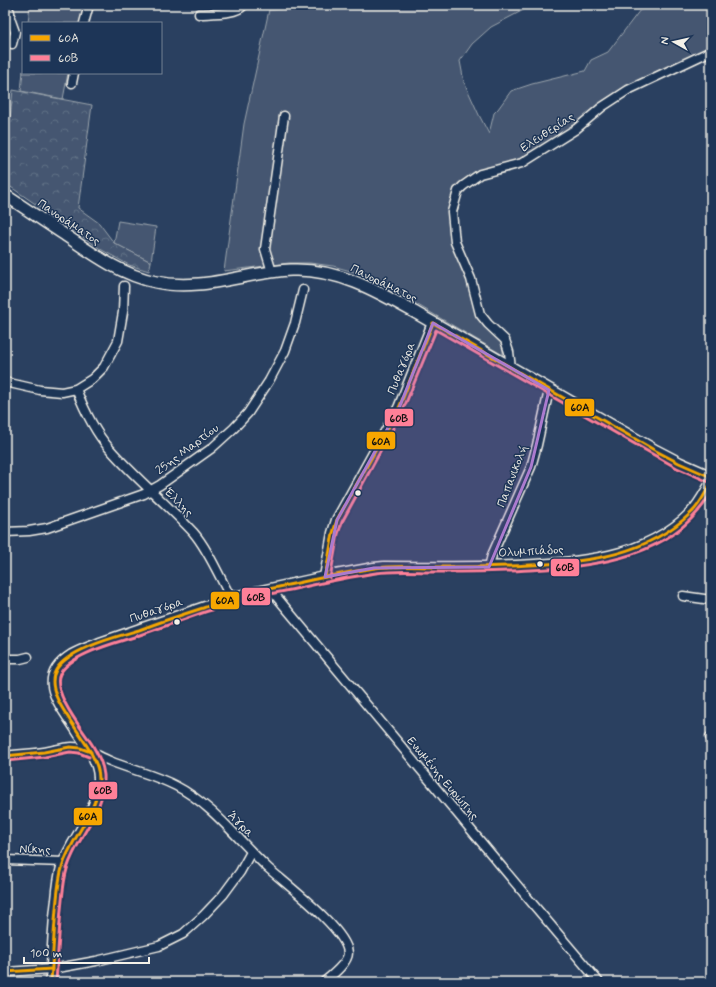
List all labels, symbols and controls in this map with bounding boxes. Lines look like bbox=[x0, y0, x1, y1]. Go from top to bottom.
legend bbox=[22, 22, 162, 74]
north arrow bbox=[654, 22, 694, 62]
text: 60Α bbox=[58, 31, 79, 47]
text: N bbox=[658, 36, 673, 45]
text: 60Β bbox=[58, 51, 79, 67]
street label: Ελευθερίας bbox=[518, 109, 578, 156]
street label: Πανοράματος bbox=[34, 196, 103, 250]
street label: Πανοράματος bbox=[348, 261, 420, 307]
street label: Πυθαγόρα bbox=[384, 339, 420, 397]
line badge: 60Α bbox=[564, 398, 595, 417]
text: 60Α bbox=[570, 401, 590, 415]
line badge: 60Β bbox=[384, 408, 414, 427]
text: 60Β bbox=[390, 412, 408, 426]
street label: 25ης Μαρτίου bbox=[153, 420, 223, 479]
line badge: 60Α bbox=[366, 431, 396, 450]
text: 60Α bbox=[371, 435, 391, 449]
street label: Παπανικολή bbox=[494, 443, 532, 510]
street label: Έλλης bbox=[160, 485, 196, 521]
unlabelled marker bbox=[353, 488, 363, 498]
street label: Ολυμπιάδος bbox=[498, 542, 564, 562]
line badge: 60Β bbox=[550, 558, 580, 577]
unlabelled marker bbox=[535, 559, 545, 569]
text: 60Β bbox=[556, 561, 574, 575]
line badge: 60Β bbox=[241, 587, 271, 606]
line badge: 60Α bbox=[210, 591, 240, 610]
text: 60Β bbox=[247, 591, 265, 605]
street label: Πυθαγόρα bbox=[128, 594, 185, 628]
text: 60Α bbox=[215, 594, 235, 608]
unlabelled marker bbox=[172, 617, 182, 627]
street label: Ενωμένης Ευρώπης bbox=[403, 733, 483, 824]
line badge: 60Β bbox=[88, 781, 118, 800]
text: 60Β bbox=[94, 784, 112, 798]
line badge: 60Α bbox=[73, 807, 103, 826]
street label: Άγρα bbox=[224, 808, 257, 841]
text: 60Α bbox=[78, 810, 98, 824]
street label: Νίκης bbox=[19, 841, 51, 859]
scale bar bbox=[24, 939, 149, 965]
text: 100 m bbox=[30, 946, 62, 962]

